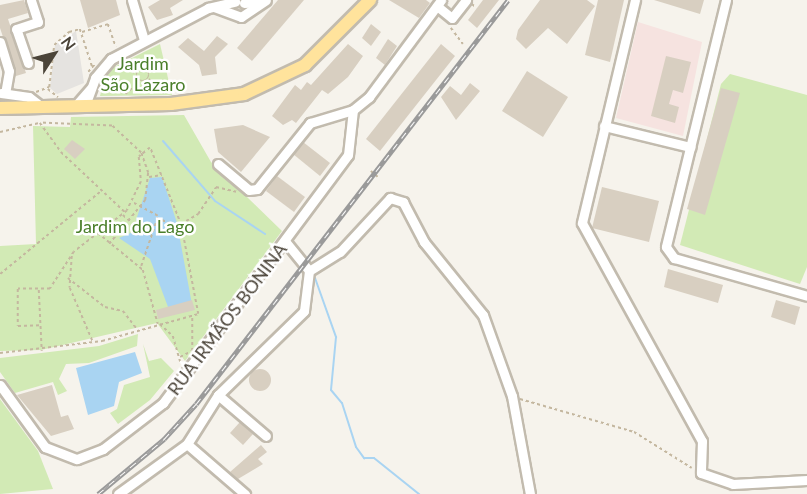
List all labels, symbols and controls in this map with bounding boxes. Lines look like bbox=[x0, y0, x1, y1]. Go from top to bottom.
north arrow bbox=[24, 24, 84, 84]
text: N bbox=[58, 33, 80, 54]
park label: Jardim São Lazaro bbox=[100, 53, 186, 96]
park label: Jardim do Lago bbox=[76, 215, 194, 237]
street label: RUA IRMÃOS BONINA bbox=[163, 238, 291, 400]

